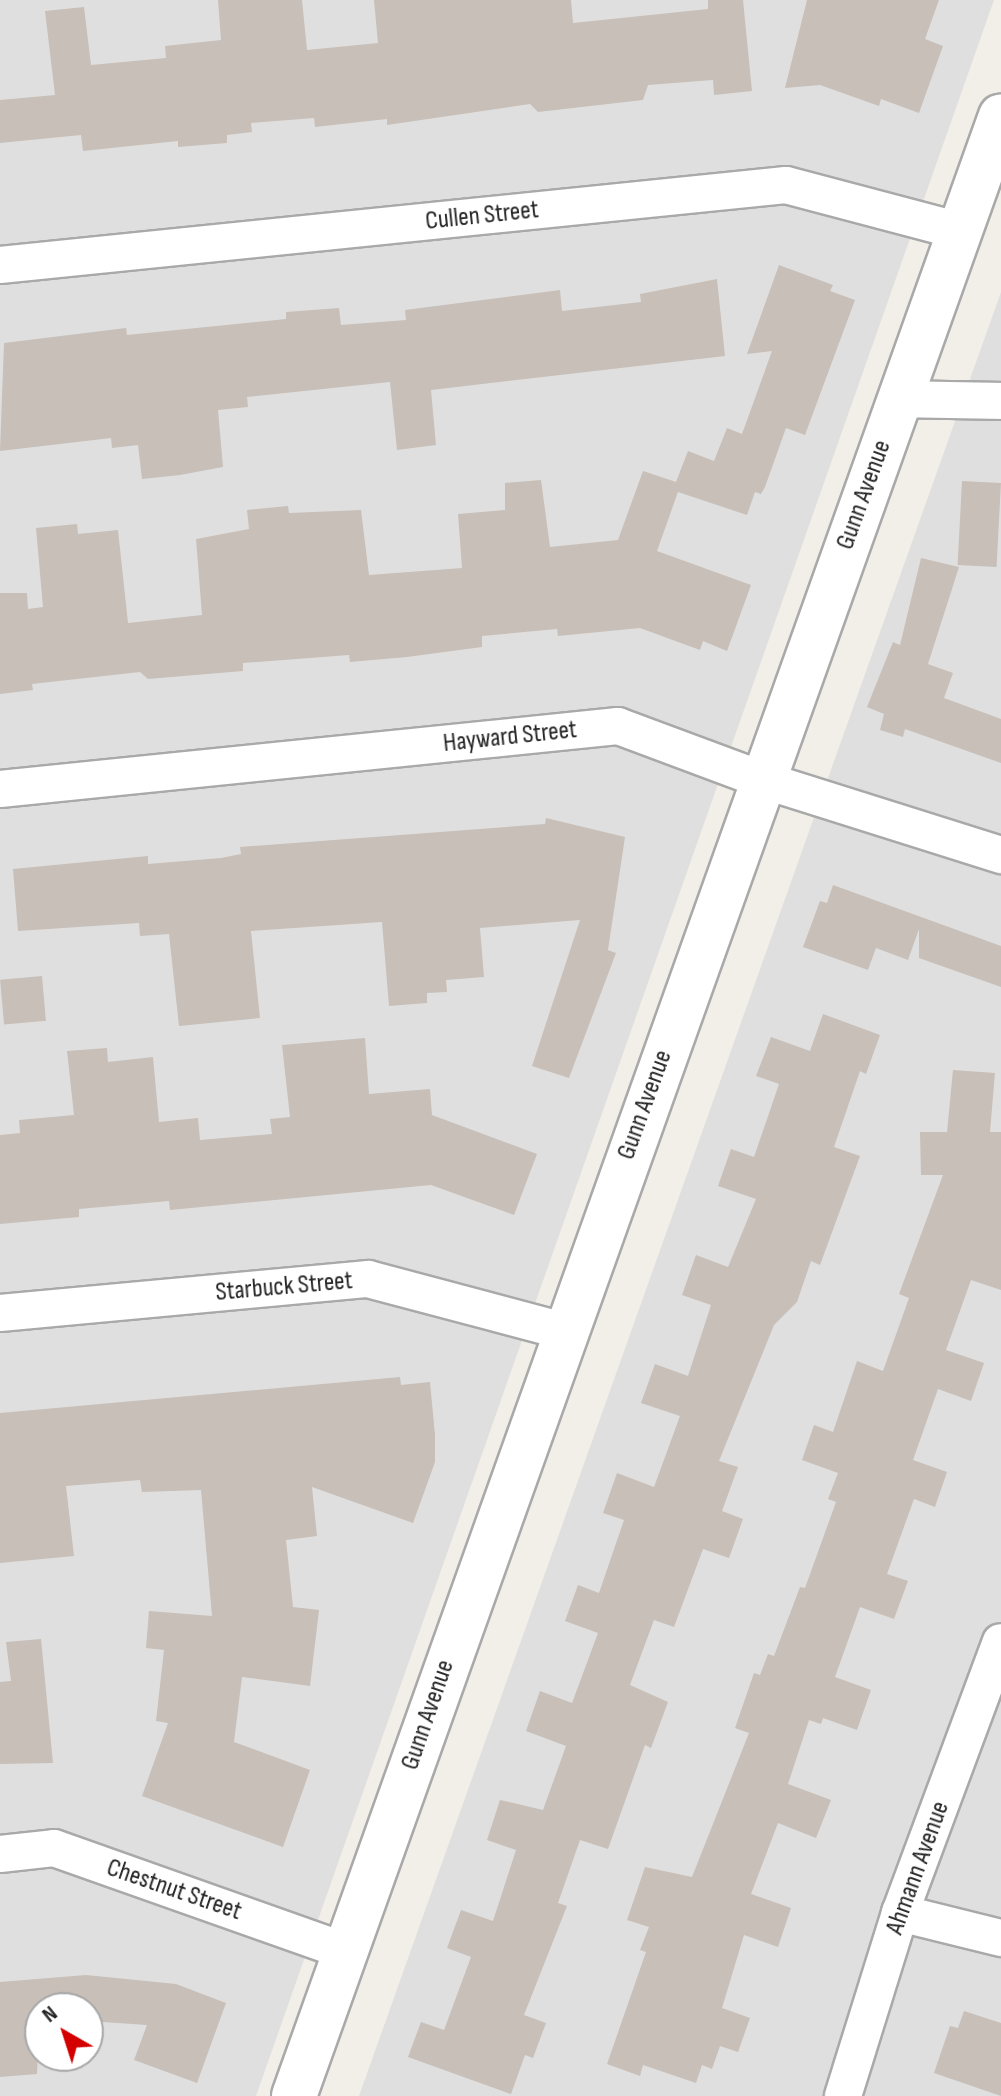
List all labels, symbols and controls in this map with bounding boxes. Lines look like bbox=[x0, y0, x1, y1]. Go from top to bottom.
street label: Cullen Street bbox=[424, 195, 540, 237]
street label: Gunn Avenue bbox=[830, 436, 898, 554]
street label: Hayward Street bbox=[442, 714, 578, 760]
street label: Gunn Avenue bbox=[611, 1046, 679, 1164]
street label: Starbuck Street bbox=[214, 1265, 354, 1309]
street label: Gunn Avenue bbox=[395, 1656, 461, 1774]
street label: Ahmann Avenue bbox=[880, 1797, 956, 1939]
street label: Chestnut Street bbox=[103, 1852, 245, 1928]
north arrow bbox=[24, 1992, 104, 2072]
text: N bbox=[37, 2000, 63, 2029]

